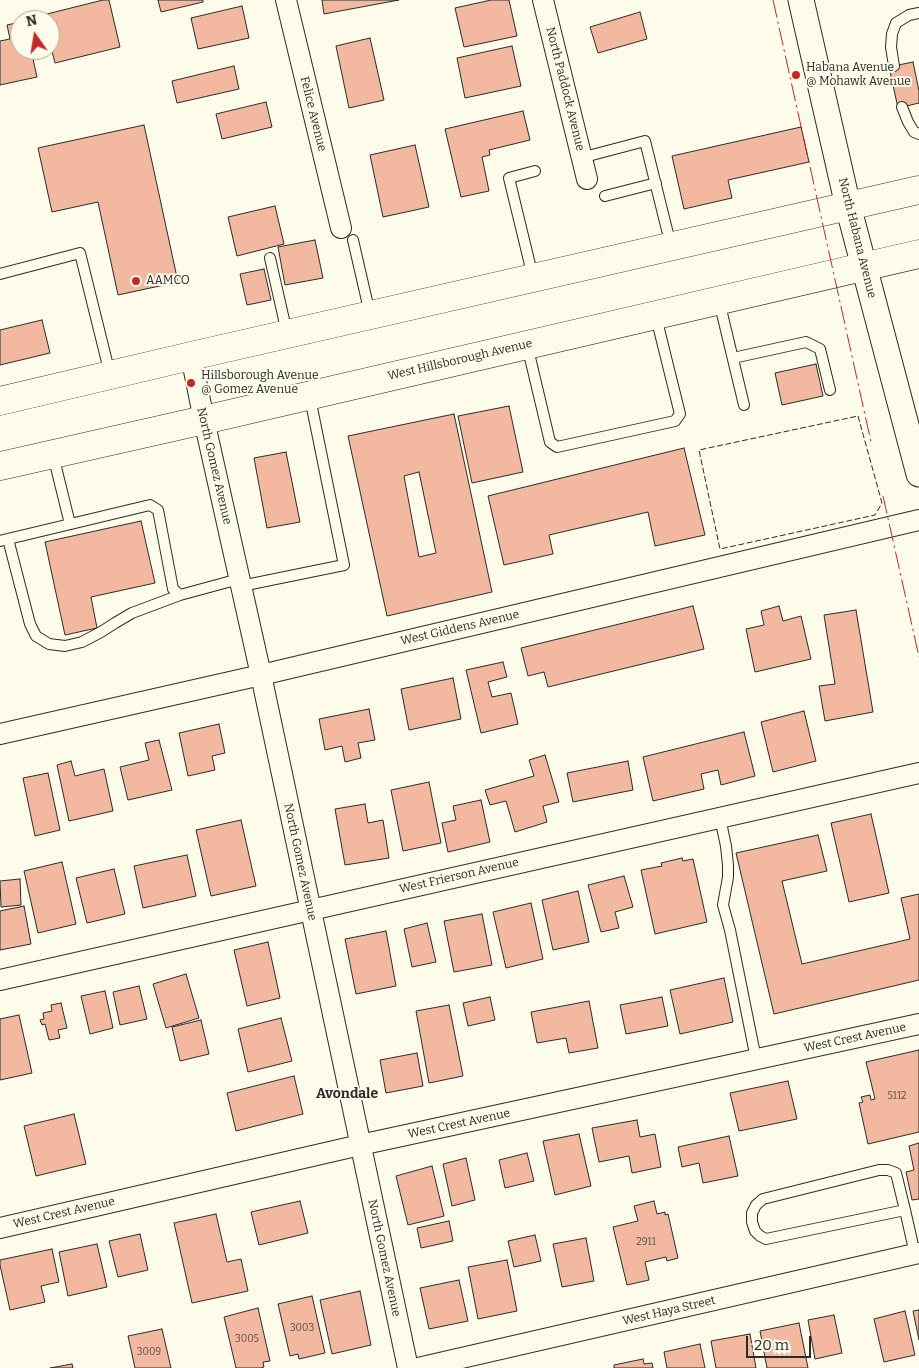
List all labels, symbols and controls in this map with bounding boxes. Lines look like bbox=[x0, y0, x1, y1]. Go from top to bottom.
north arrow bbox=[10, 10, 60, 60]
text: N bbox=[25, 11, 39, 30]
street label: North Paddock Avenue bbox=[543, 25, 587, 153]
place label: Habana Avenue @ Mohawk Avenue bbox=[806, 61, 911, 89]
marker: Habana Avenue @ Mohawk Avenue bbox=[790, 69, 802, 81]
street label: Felice Avenue bbox=[297, 75, 329, 153]
street label: North Habana Avenue bbox=[835, 176, 879, 300]
place label: AAMCO bbox=[146, 274, 190, 288]
marker: AAMCO bbox=[130, 275, 142, 287]
street label: West Hillsborough Avenue bbox=[386, 336, 534, 384]
place label: Hillsborough Avenue @ Gomez Avenue bbox=[201, 369, 319, 397]
marker: Hillsborough Avenue @ Gomez Avenue bbox=[185, 377, 197, 389]
street label: North Gomez Avenue bbox=[194, 406, 234, 526]
street label: West Giddens Avenue bbox=[399, 607, 521, 649]
street label: North Gomez Avenue bbox=[281, 802, 319, 922]
street label: West Frierson Avenue bbox=[398, 855, 520, 897]
street label: West Crest Avenue bbox=[803, 1020, 907, 1056]
district label: Avondale bbox=[316, 1086, 378, 1102]
house number: 5112 bbox=[888, 1090, 906, 1102]
street label: West Crest Avenue bbox=[407, 1106, 511, 1142]
street label: West Crest Avenue bbox=[12, 1194, 116, 1232]
street label: North Gomez Avenue bbox=[365, 1198, 403, 1318]
house number: 2911 bbox=[636, 1236, 656, 1248]
street label: West Haya Street bbox=[621, 1293, 717, 1329]
house number: 3003 bbox=[290, 1322, 314, 1334]
scale bar bbox=[749, 1326, 814, 1358]
house number: 3005 bbox=[235, 1333, 259, 1345]
text: 20 m bbox=[754, 1336, 789, 1354]
house number: 3009 bbox=[137, 1346, 161, 1358]

